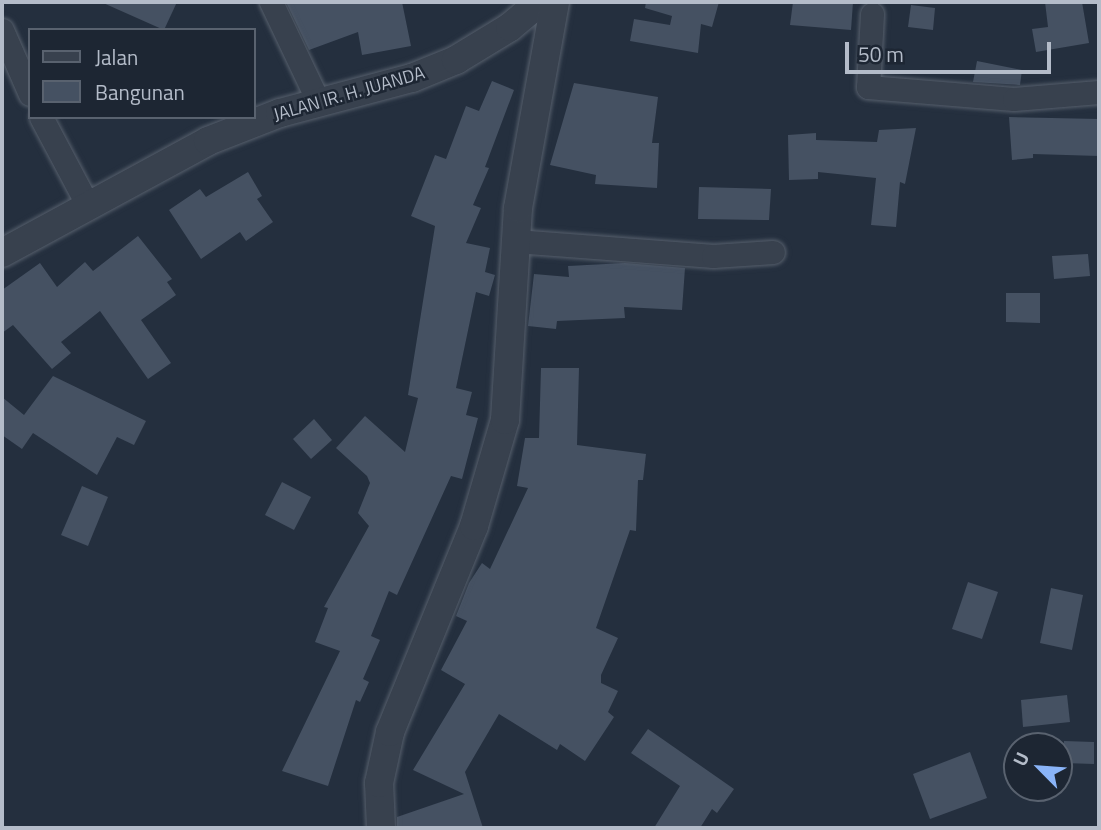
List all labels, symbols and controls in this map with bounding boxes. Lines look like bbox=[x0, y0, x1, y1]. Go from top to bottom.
legend bbox=[28, 28, 256, 119]
scale bar bbox=[849, 28, 1056, 72]
text: 50 m bbox=[858, 38, 904, 70]
text: Jalan bbox=[95, 41, 138, 73]
street label: JALAN IR. H. JUANDA bbox=[271, 62, 427, 126]
text: Bangunan bbox=[95, 76, 185, 108]
north arrow bbox=[1003, 732, 1073, 802]
text: U bbox=[1005, 747, 1036, 771]

